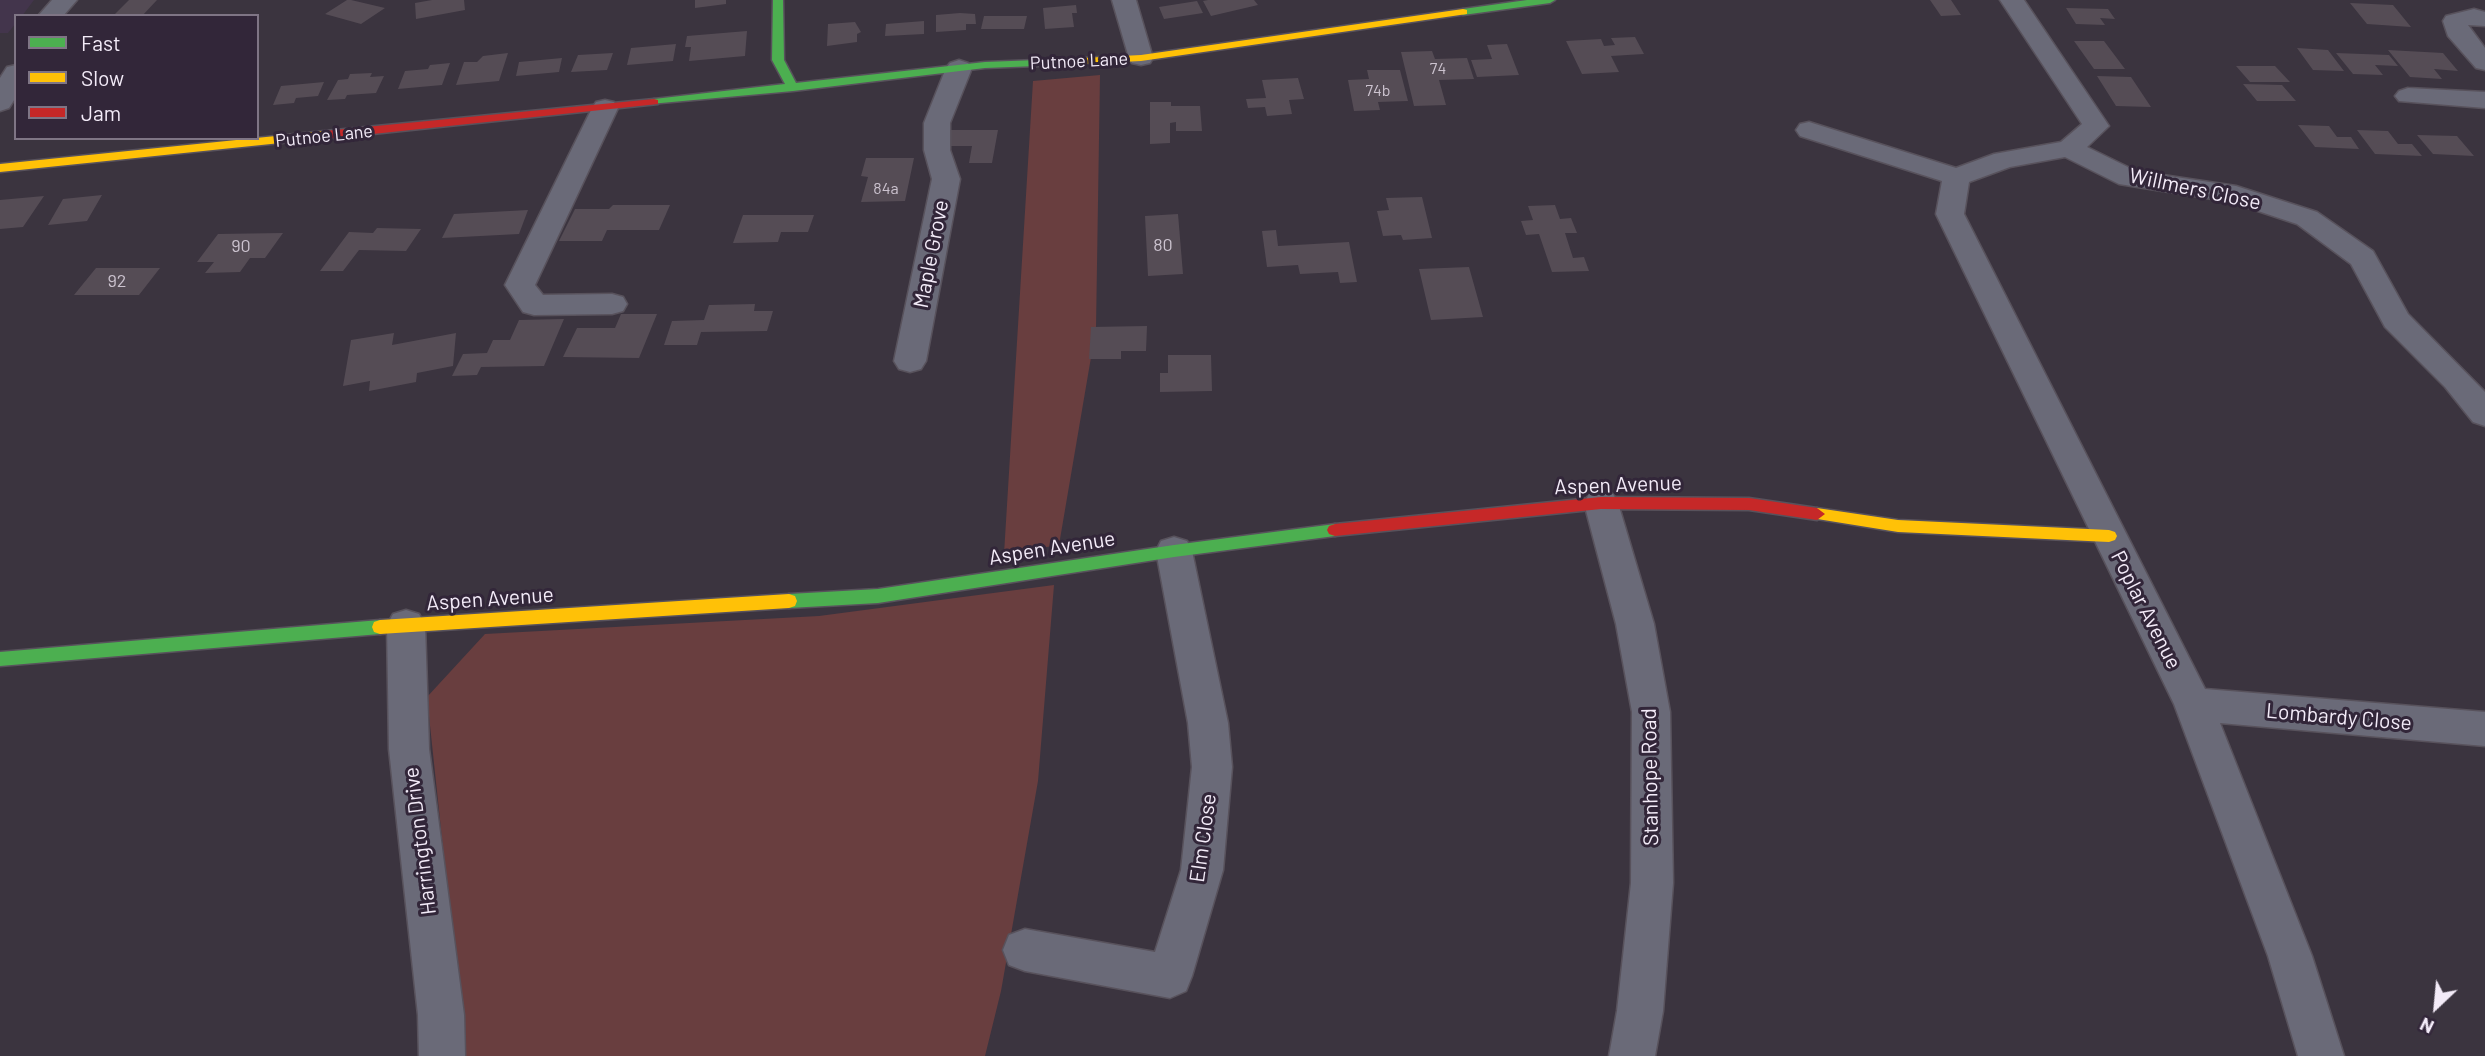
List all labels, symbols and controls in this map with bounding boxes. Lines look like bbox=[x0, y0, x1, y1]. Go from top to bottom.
legend bbox=[14, 14, 259, 140]
text: Fast bbox=[81, 30, 121, 55]
street label: Putnoe Lane bbox=[1029, 48, 1129, 74]
house number: 74 bbox=[1430, 59, 1446, 79]
text: Slow bbox=[81, 65, 124, 90]
house number: 74b bbox=[1365, 81, 1391, 101]
text: Jam bbox=[81, 100, 121, 125]
street label: Putnoe Lane bbox=[274, 120, 374, 152]
street label: Willmers Close bbox=[2127, 163, 2263, 215]
house number: 84a bbox=[873, 179, 899, 199]
street label: Maple Grove bbox=[908, 198, 954, 310]
house number: 80 bbox=[1153, 234, 1173, 256]
house number: 90 bbox=[231, 235, 251, 257]
house number: 92 bbox=[107, 270, 127, 292]
street label: Aspen Avenue bbox=[1554, 470, 1682, 500]
street label: Aspen Avenue bbox=[987, 526, 1117, 570]
street label: Poplar Avenue bbox=[2105, 547, 2187, 673]
street label: Aspen Avenue bbox=[425, 582, 555, 616]
street label: Lombardy Close bbox=[2265, 698, 2413, 736]
street label: Stanhope Road bbox=[1636, 708, 1664, 846]
street label: Harrington Drive bbox=[398, 766, 442, 916]
street label: Elm Close bbox=[1184, 792, 1222, 884]
north arrow bbox=[2401, 972, 2471, 1042]
text: N bbox=[2416, 1013, 2437, 1039]

